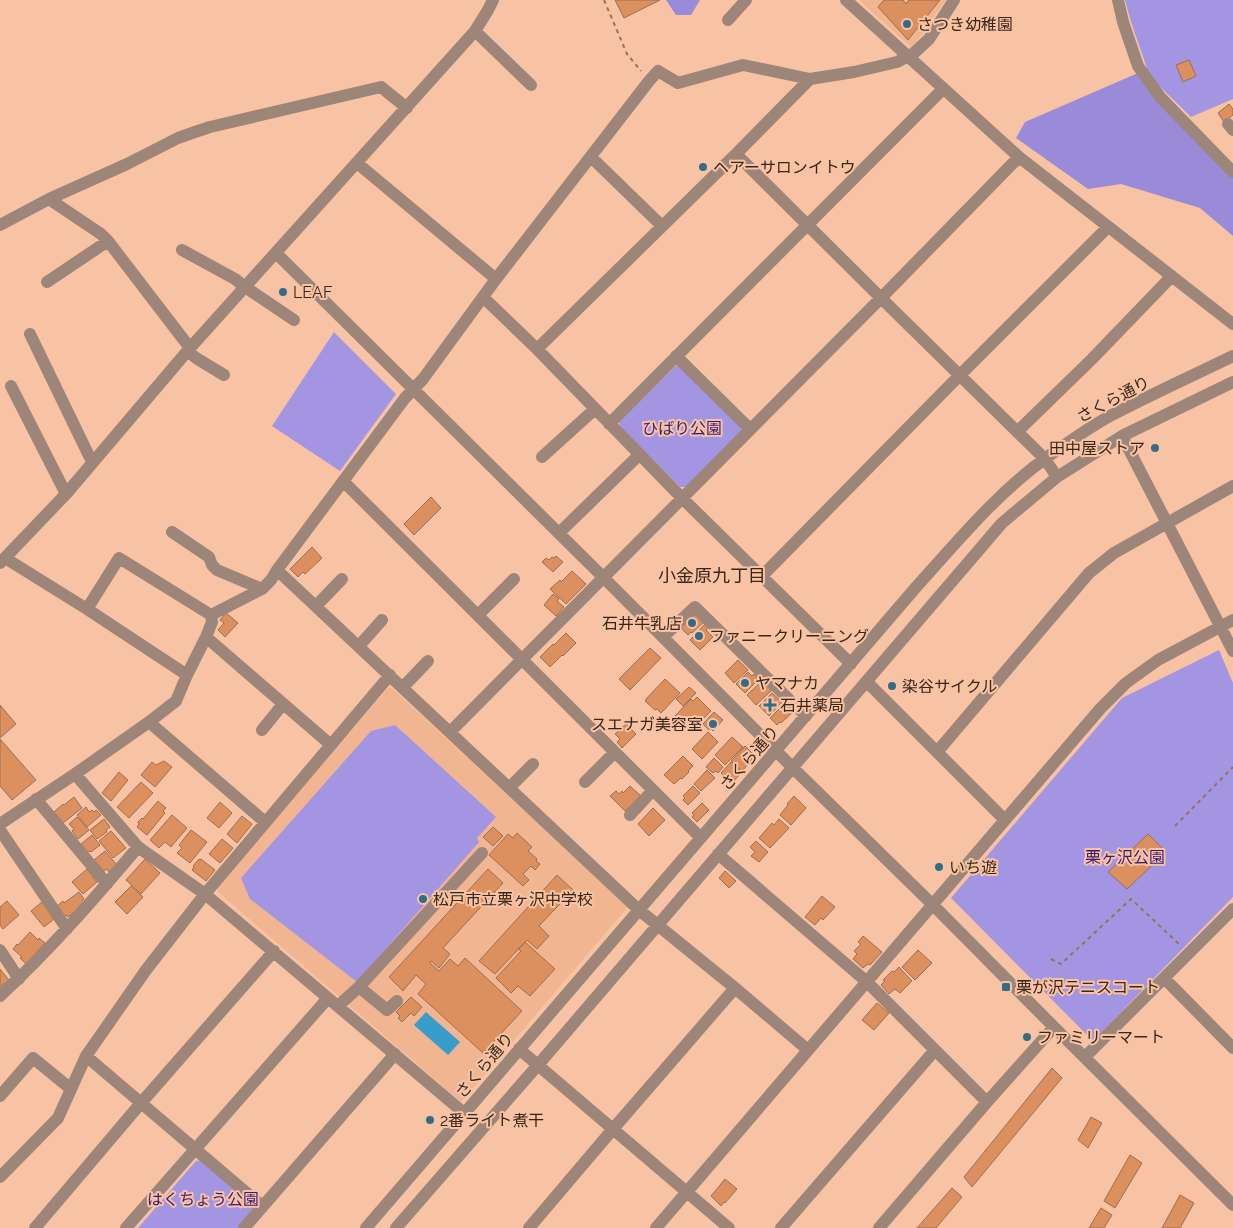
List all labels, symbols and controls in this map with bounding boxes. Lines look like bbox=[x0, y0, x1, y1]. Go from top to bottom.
place label: さつき幼稚園 bbox=[917, 15, 1013, 34]
marker: さつき幼稚園 bbox=[901, 18, 913, 30]
place label: ヘアーサロンイトウ bbox=[713, 158, 856, 177]
marker: ヘアーサロンイトウ bbox=[697, 161, 709, 173]
place label: LEAF bbox=[293, 283, 332, 302]
marker: LEAF bbox=[277, 286, 289, 298]
street label: さくら通り bbox=[1073, 372, 1153, 427]
park label: ひばり公園 bbox=[642, 419, 722, 438]
place label: 田中屋ストア bbox=[1049, 439, 1145, 458]
marker: 田中屋ストア bbox=[1149, 442, 1161, 454]
district label: 小金原九丁目 bbox=[658, 565, 766, 586]
place label: 石井牛乳店 bbox=[602, 614, 682, 633]
marker: 石井牛乳店 bbox=[686, 617, 698, 629]
place label: ファニークリーニング bbox=[709, 627, 869, 646]
marker: ファニークリーニング bbox=[693, 630, 705, 642]
place label: ヤマナカ bbox=[755, 674, 819, 693]
marker: ヤマナカ bbox=[739, 677, 751, 689]
place label: 染谷サイクル bbox=[902, 677, 997, 696]
marker: 染谷サイクル bbox=[886, 680, 898, 692]
place label: 石井薬局 bbox=[780, 696, 844, 715]
marker: 石井薬局 bbox=[764, 699, 776, 711]
place label: スエナガ美容室 bbox=[591, 715, 703, 734]
marker: スエナガ美容室 bbox=[707, 718, 719, 730]
street label: さくら通り bbox=[716, 722, 783, 795]
park label: 栗ヶ沢公園 bbox=[1085, 848, 1165, 867]
place label: いち遊 bbox=[949, 858, 997, 877]
marker: いち遊 bbox=[933, 861, 945, 873]
place label: 松戸市立栗ヶ沢中学校 bbox=[433, 890, 593, 909]
marker: 松戸市立栗ヶ沢中学校 bbox=[417, 893, 429, 905]
place label: 栗が沢テニスコート bbox=[1016, 978, 1160, 997]
marker: 栗が沢テニスコート bbox=[1000, 981, 1012, 993]
place label: ファミリーマート bbox=[1037, 1028, 1165, 1047]
street label: さくら通り bbox=[451, 1029, 517, 1102]
marker: ファミリーマート bbox=[1021, 1031, 1033, 1043]
place label: 2番ライト煮干 bbox=[440, 1111, 544, 1130]
marker: 2番ライト煮干 bbox=[424, 1114, 436, 1126]
park label: はくちょう公園 bbox=[147, 1190, 259, 1209]

